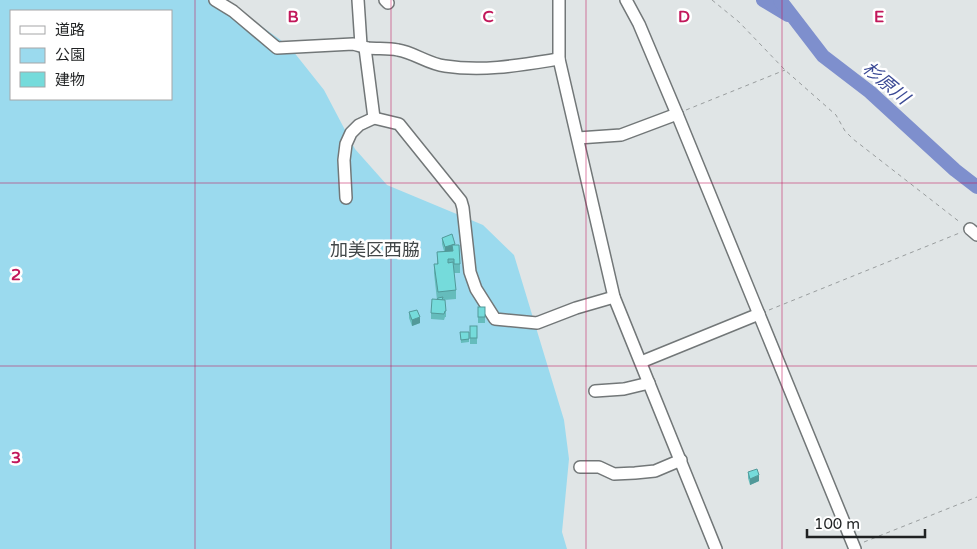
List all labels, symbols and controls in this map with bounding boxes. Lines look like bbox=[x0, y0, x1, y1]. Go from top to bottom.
text: B bbox=[287, 7, 299, 27]
text: C bbox=[482, 7, 494, 27]
text: D bbox=[678, 7, 690, 27]
text: E bbox=[874, 7, 884, 27]
legend bbox=[10, 10, 172, 100]
text: 道路 bbox=[55, 21, 85, 39]
text: 公園 bbox=[55, 46, 85, 64]
water label: 杉原川 bbox=[858, 57, 915, 110]
text: 建物 bbox=[55, 71, 85, 89]
district label: 加美区西脇 bbox=[330, 239, 420, 261]
text: 2 bbox=[11, 265, 21, 285]
text: 3 bbox=[11, 448, 21, 468]
scale bar bbox=[807, 506, 924, 538]
text: 100 m bbox=[814, 515, 860, 533]

